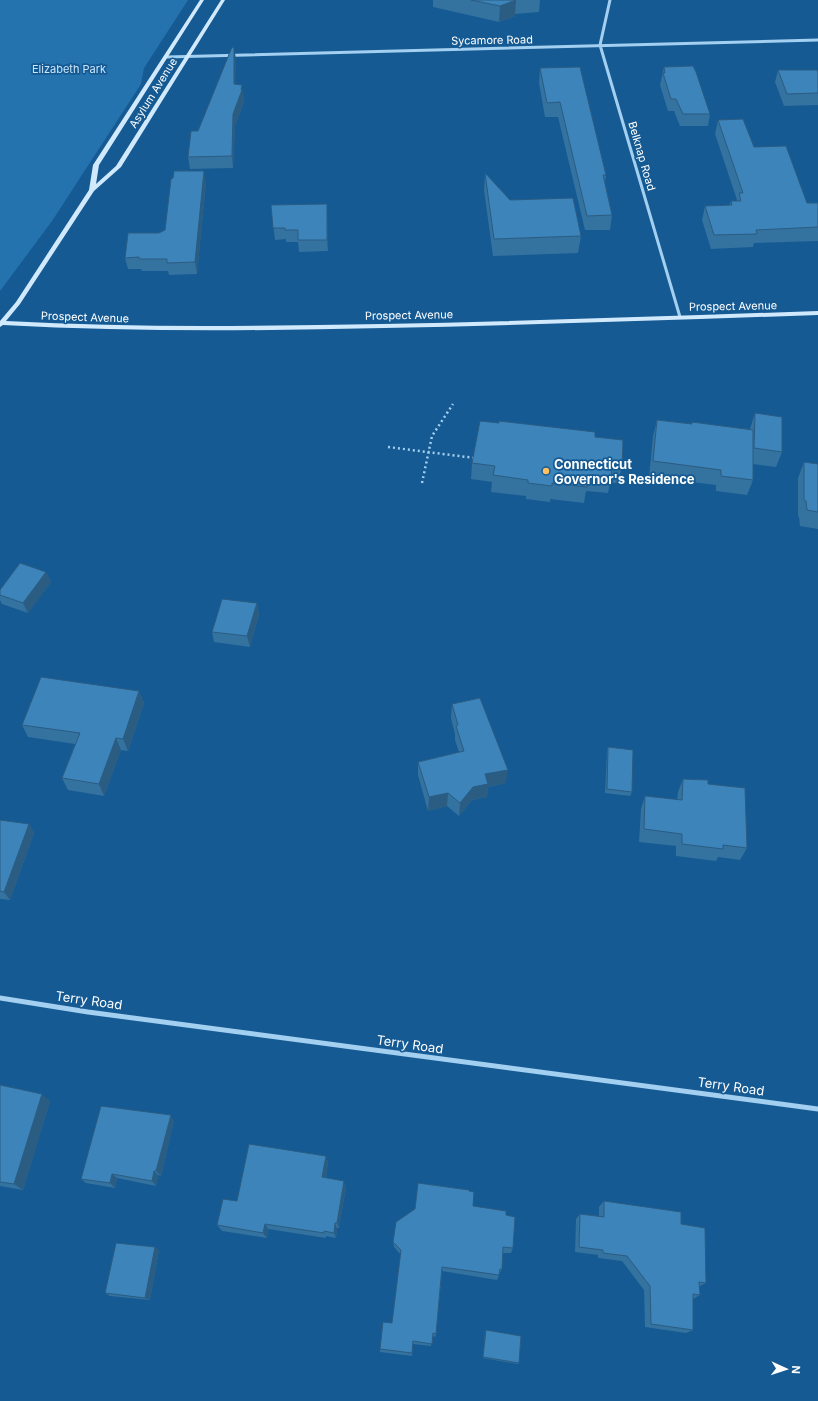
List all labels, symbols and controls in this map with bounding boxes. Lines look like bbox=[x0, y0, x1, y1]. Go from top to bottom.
street label: Sycamore Road bbox=[451, 32, 533, 48]
street label: Asylum Avenue bbox=[126, 55, 180, 131]
park label: Elizabeth Park bbox=[32, 62, 106, 76]
street label: Belknap Road bbox=[625, 120, 659, 192]
street label: Prospect Avenue bbox=[689, 298, 777, 314]
street label: Prospect Avenue bbox=[365, 307, 453, 323]
street label: Prospect Avenue bbox=[41, 308, 129, 326]
place label: Connecticut Governor's Residence bbox=[554, 456, 695, 487]
marker: Connecticut Governor's Residence bbox=[541, 466, 551, 476]
street label: Terry Road bbox=[54, 987, 124, 1013]
street label: Terry Road bbox=[375, 1031, 445, 1057]
street label: Terry Road bbox=[696, 1073, 766, 1099]
north arrow bbox=[766, 1349, 806, 1389]
text: N bbox=[789, 1365, 803, 1374]

